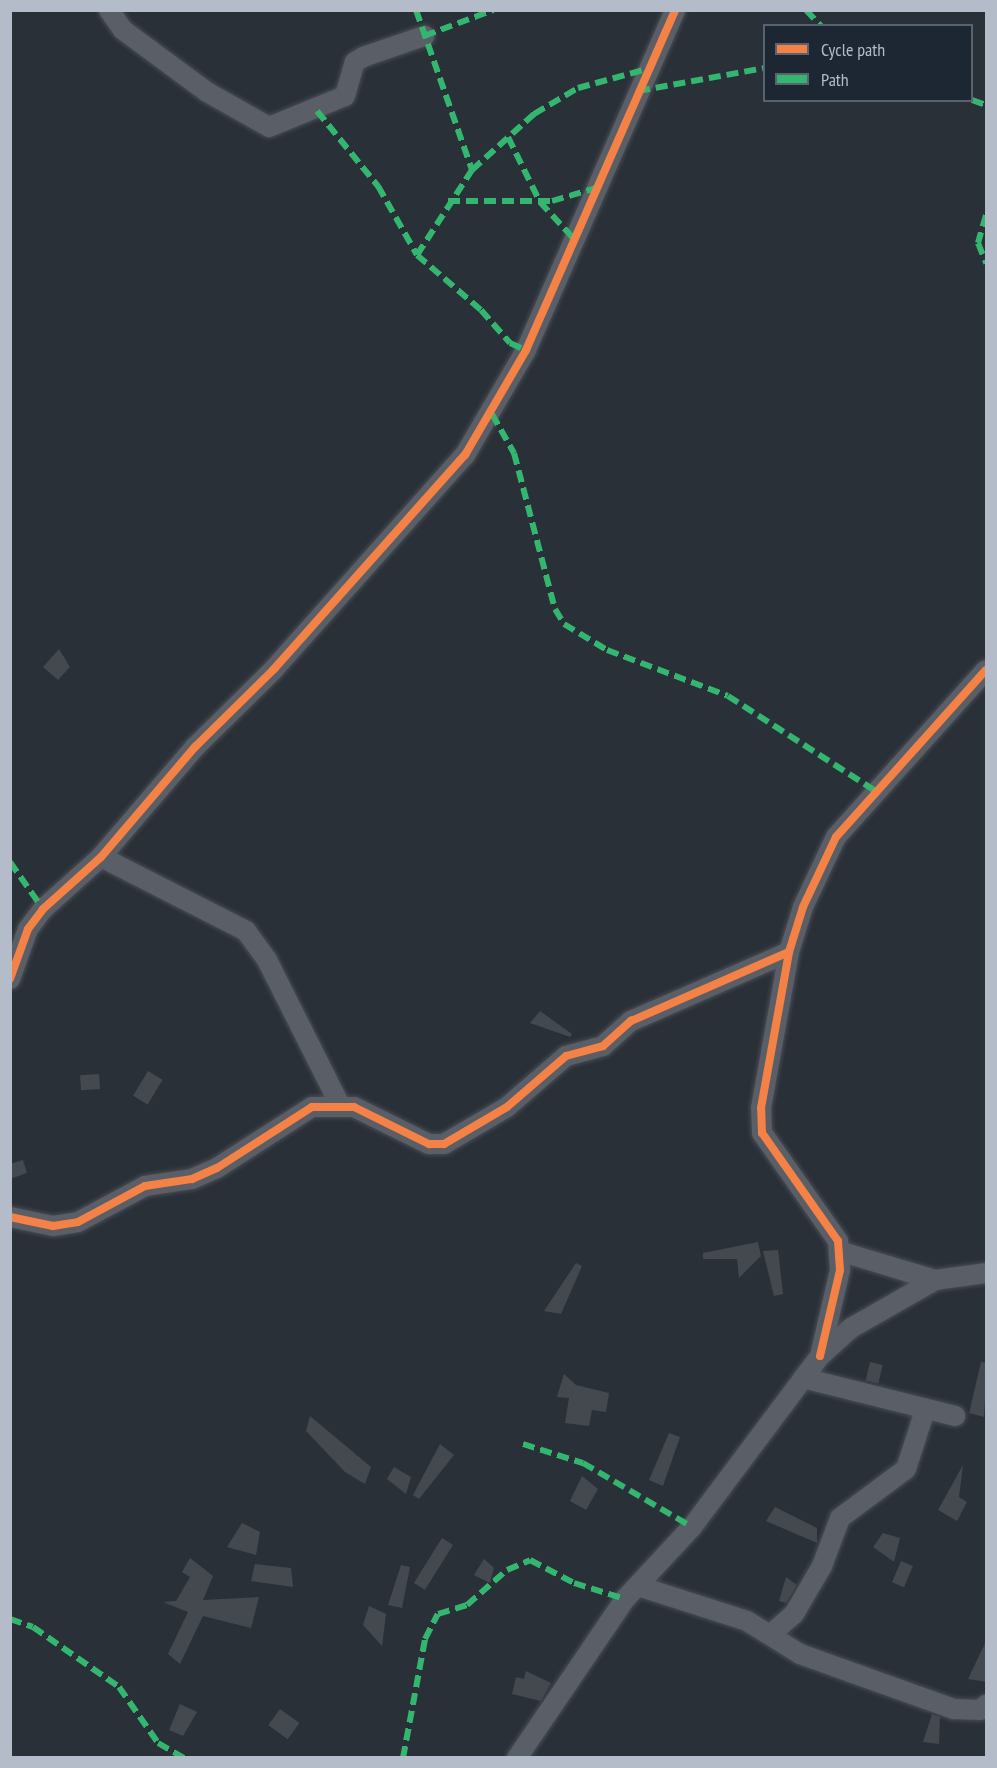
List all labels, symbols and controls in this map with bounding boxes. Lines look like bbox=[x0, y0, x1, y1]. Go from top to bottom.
legend bbox=[763, 24, 973, 102]
text: Cycle path bbox=[821, 38, 885, 61]
text: Path bbox=[821, 68, 849, 91]

